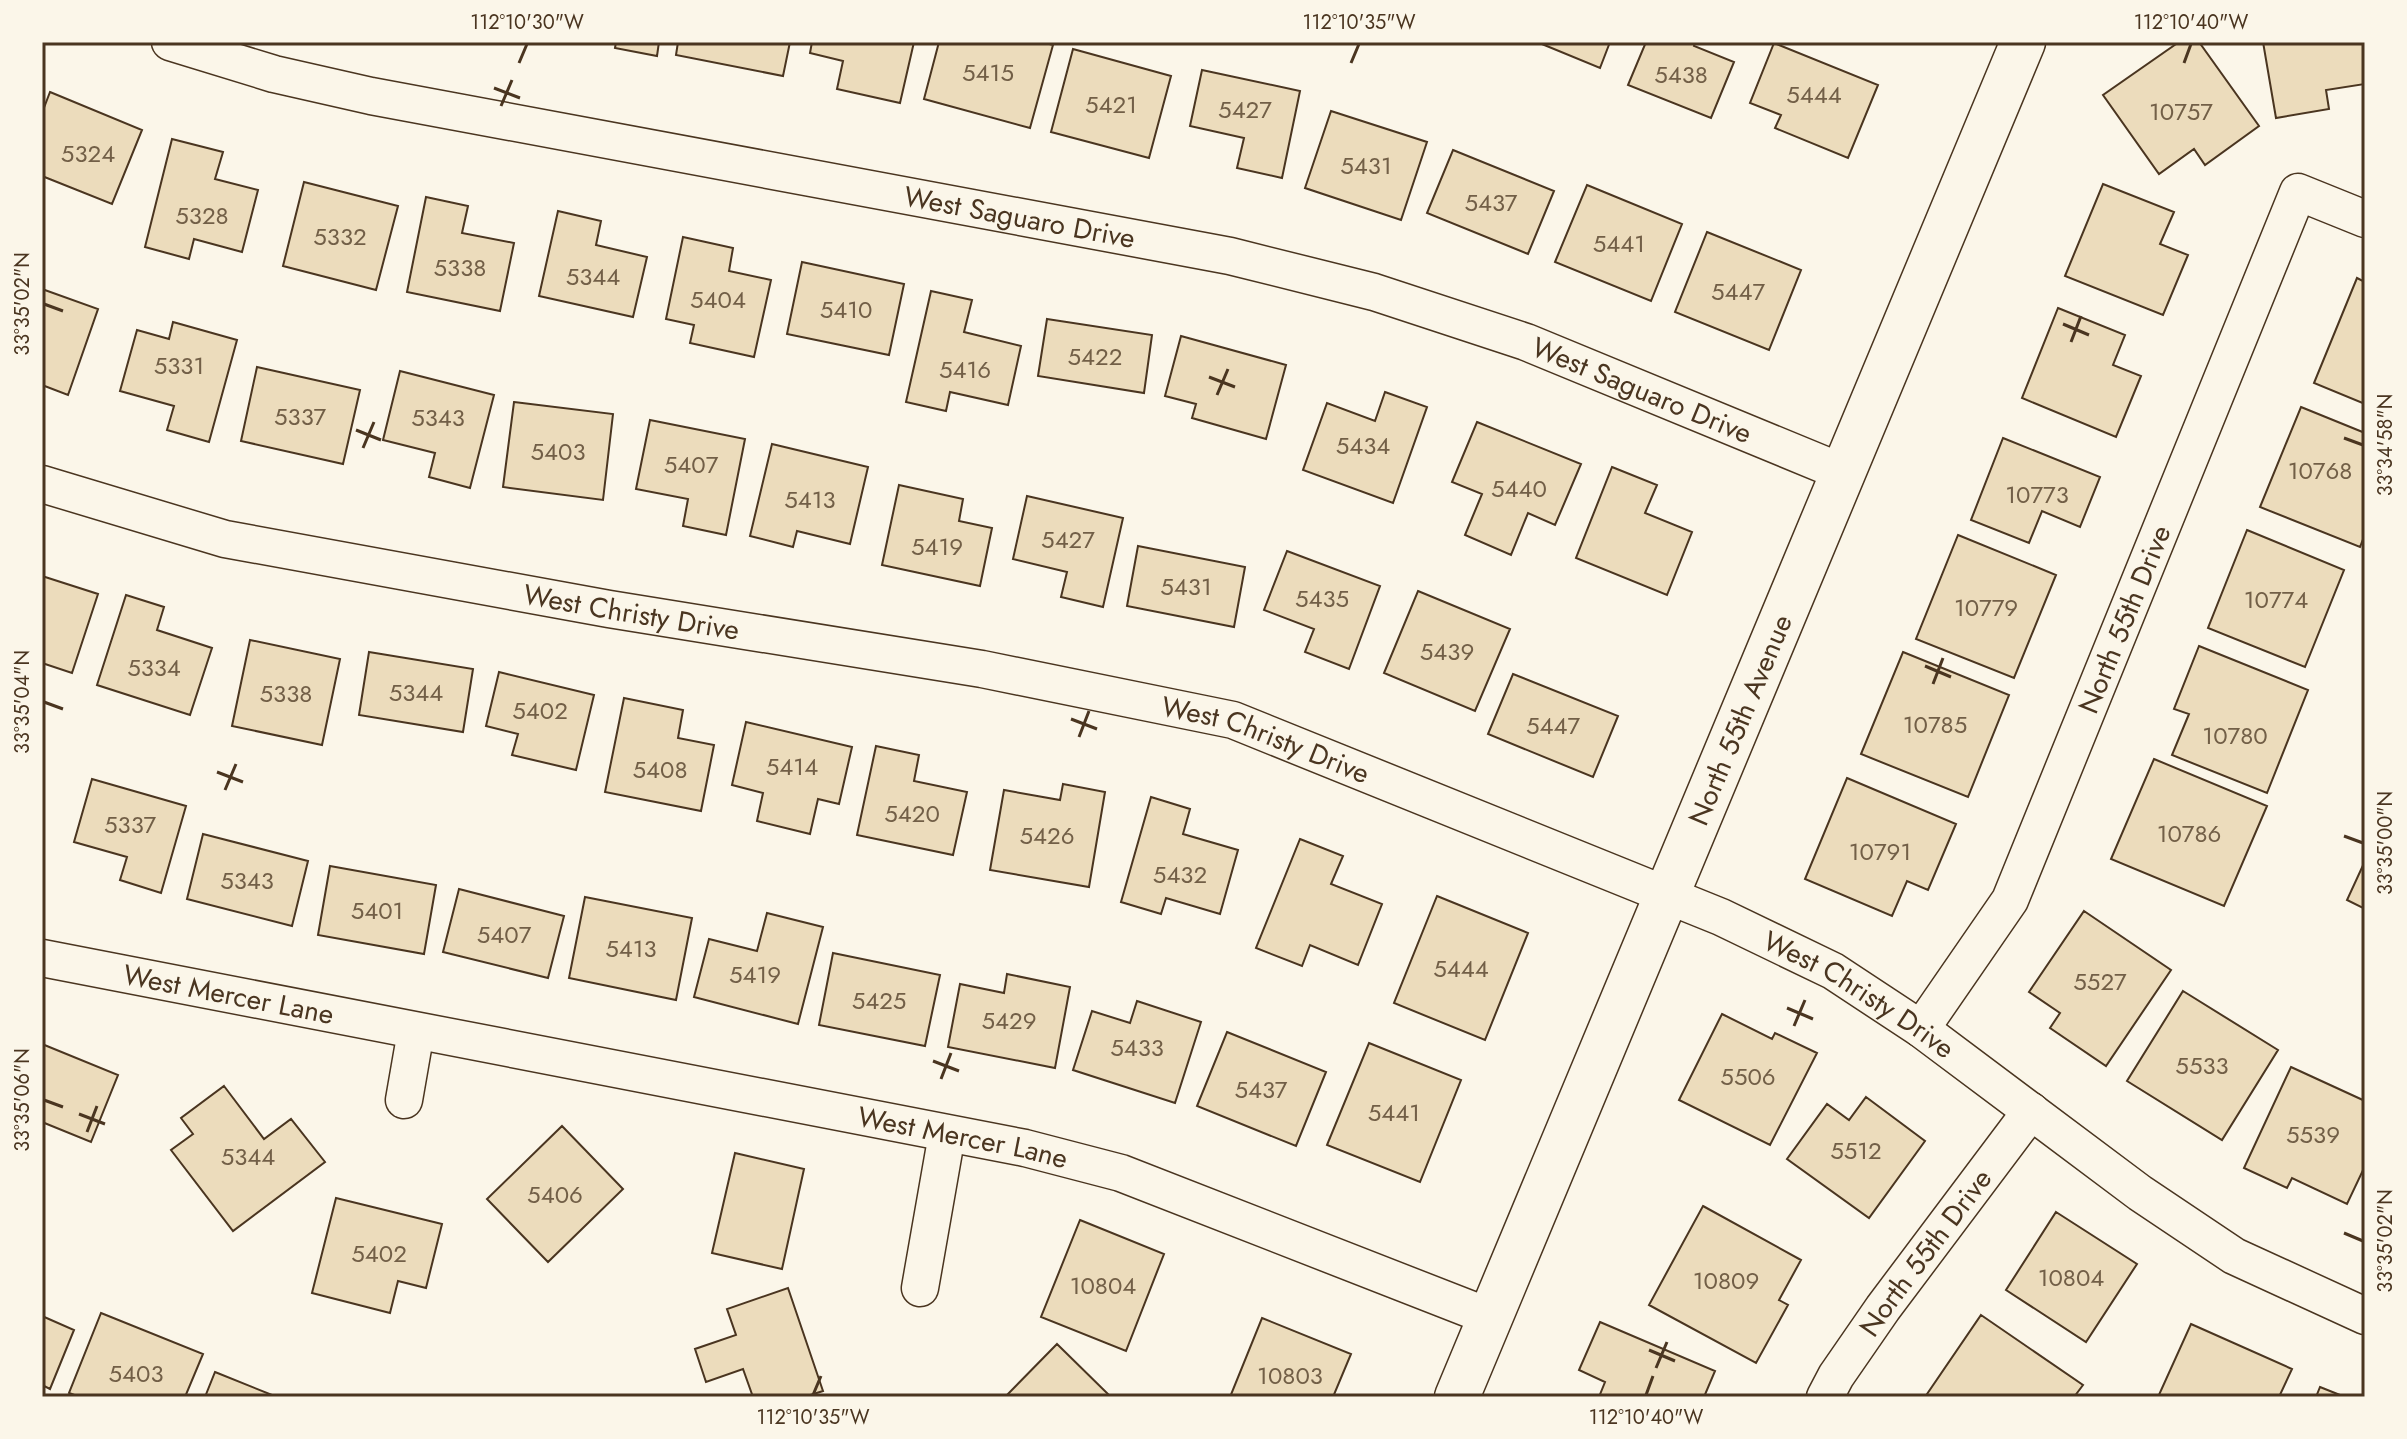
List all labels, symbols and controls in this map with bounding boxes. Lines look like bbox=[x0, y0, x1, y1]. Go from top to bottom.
text: 112°10'30"W bbox=[470, 8, 584, 37]
text: 112°10'35"W bbox=[1303, 8, 1416, 37]
text: 112°10'40"W bbox=[2134, 8, 2248, 37]
house number: 5415 bbox=[962, 55, 1014, 90]
house number: 5438 bbox=[1654, 57, 1708, 92]
house number: 5444 bbox=[1786, 77, 1842, 112]
house number: 5421 bbox=[1085, 87, 1137, 122]
house number: 5427 bbox=[1218, 92, 1272, 127]
house number: 10757 bbox=[2149, 94, 2213, 129]
house number: 5324 bbox=[61, 136, 115, 171]
house number: 5431 bbox=[1340, 148, 1392, 183]
street label: West Saguaro Drive bbox=[901, 175, 1139, 258]
house number: 5437 bbox=[1465, 185, 1518, 220]
house number: 5328 bbox=[175, 198, 229, 233]
house number: 5332 bbox=[313, 219, 367, 254]
house number: 5441 bbox=[1593, 226, 1645, 261]
house number: 5338 bbox=[434, 250, 486, 285]
text: 33°35'02"N bbox=[8, 252, 37, 356]
house number: 5344 bbox=[566, 259, 620, 294]
house number: 5447 bbox=[1711, 274, 1765, 309]
house number: 5404 bbox=[690, 282, 746, 317]
house number: 5410 bbox=[820, 292, 872, 327]
street label: West Saguaro Drive bbox=[1526, 326, 1758, 453]
house number: 5422 bbox=[1068, 339, 1122, 374]
house number: 5331 bbox=[154, 348, 204, 383]
house number: 5416 bbox=[939, 352, 991, 387]
text: 33°34'58"N bbox=[2371, 394, 2400, 496]
house number: 5337 bbox=[274, 399, 326, 434]
house number: 5343 bbox=[411, 400, 465, 435]
house number: 5434 bbox=[1336, 428, 1390, 463]
house number: 5403 bbox=[530, 434, 586, 469]
house number: 5407 bbox=[664, 447, 719, 482]
house number: 10768 bbox=[2288, 453, 2352, 488]
house number: 5440 bbox=[1491, 471, 1547, 506]
house number: 10773 bbox=[2005, 477, 2069, 512]
house number: 5413 bbox=[784, 482, 836, 517]
street label: North 55th Drive bbox=[2068, 519, 2181, 720]
house number: 5427 bbox=[1041, 522, 1095, 557]
house number: 5419 bbox=[911, 529, 963, 564]
house number: 5431 bbox=[1160, 569, 1212, 604]
street label: West Christy Drive bbox=[520, 573, 742, 650]
house number: 5435 bbox=[1295, 581, 1349, 616]
house number: 10774 bbox=[2244, 582, 2308, 617]
house number: 10779 bbox=[1954, 590, 2018, 625]
street label: North 55th Avenue bbox=[1678, 608, 1802, 831]
house number: 5439 bbox=[1420, 634, 1474, 669]
text: 33°35'04"N bbox=[8, 650, 37, 754]
house number: 5334 bbox=[127, 650, 181, 685]
house number: 5344 bbox=[389, 675, 443, 710]
house number: 5338 bbox=[260, 676, 312, 711]
street label: West Christy Drive bbox=[1158, 685, 1376, 794]
house number: 5402 bbox=[512, 693, 568, 728]
house number: 10785 bbox=[1903, 707, 1967, 742]
house number: 5447 bbox=[1526, 708, 1580, 743]
house number: 10780 bbox=[2202, 718, 2268, 753]
house number: 5414 bbox=[766, 749, 818, 784]
house number: 5408 bbox=[632, 752, 688, 787]
text: 33°35'00"N bbox=[2371, 791, 2400, 895]
house number: 5420 bbox=[884, 796, 940, 831]
house number: 5337 bbox=[104, 807, 156, 842]
house number: 10786 bbox=[2157, 816, 2221, 851]
house number: 5426 bbox=[1019, 818, 1075, 853]
house number: 10791 bbox=[1849, 834, 1911, 869]
house number: 5432 bbox=[1153, 857, 1207, 892]
house number: 5343 bbox=[220, 863, 274, 898]
house number: 5401 bbox=[351, 893, 403, 928]
house number: 5407 bbox=[477, 917, 532, 952]
street label: West Christy Drive bbox=[1757, 920, 1963, 1068]
house number: 5413 bbox=[605, 931, 657, 966]
house number: 5444 bbox=[1433, 951, 1489, 986]
street label: West Mercer Lane bbox=[120, 954, 337, 1034]
house number: 5419 bbox=[729, 957, 781, 992]
house number: 5527 bbox=[2073, 964, 2127, 999]
house number: 5425 bbox=[852, 983, 906, 1018]
house number: 5429 bbox=[981, 1003, 1037, 1038]
house number: 5433 bbox=[1110, 1030, 1164, 1065]
text: 33°35'06"N bbox=[8, 1048, 37, 1152]
house number: 5533 bbox=[2175, 1048, 2229, 1083]
house number: 5506 bbox=[1720, 1059, 1776, 1094]
house number: 5437 bbox=[1235, 1072, 1288, 1107]
house number: 5441 bbox=[1368, 1095, 1420, 1130]
street label: West Mercer Lane bbox=[854, 1096, 1072, 1179]
house number: 5539 bbox=[2286, 1117, 2340, 1152]
house number: 5512 bbox=[1830, 1133, 1882, 1168]
house number: 5344 bbox=[221, 1139, 275, 1174]
street label: North 55th Drive bbox=[1849, 1160, 2001, 1345]
house number: 5406 bbox=[527, 1177, 583, 1212]
text: 33°35'02"N bbox=[2371, 1189, 2400, 1293]
house number: 5402 bbox=[351, 1236, 407, 1271]
house number: 10804 bbox=[2038, 1260, 2104, 1295]
house number: 10809 bbox=[1693, 1263, 1759, 1298]
house number: 10804 bbox=[1070, 1268, 1136, 1303]
house number: 5403 bbox=[108, 1356, 164, 1391]
house number: 10803 bbox=[1257, 1358, 1323, 1393]
text: 112°10'35"W bbox=[757, 1403, 870, 1432]
text: 112°10'40"W bbox=[1589, 1403, 1703, 1432]

